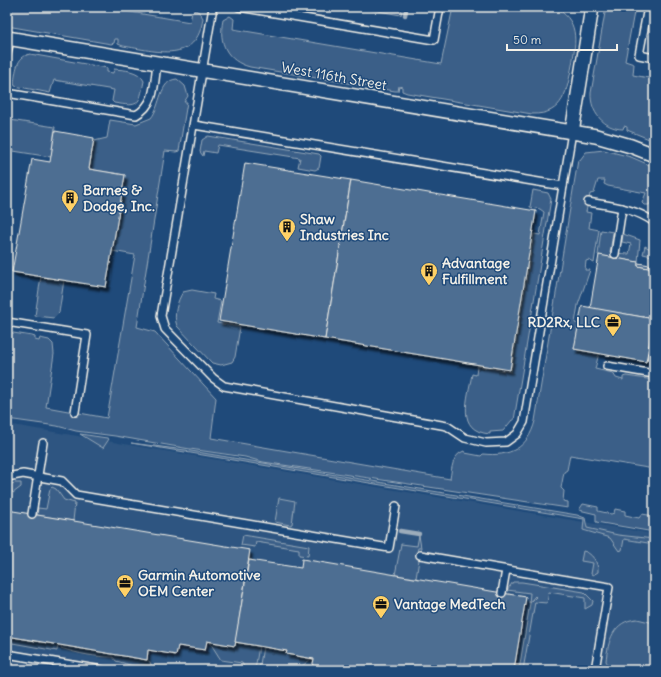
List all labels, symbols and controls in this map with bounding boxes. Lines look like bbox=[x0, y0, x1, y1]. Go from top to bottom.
scale bar bbox=[507, 26, 617, 52]
text: 50 m bbox=[513, 32, 542, 47]
street label: West 116th Street bbox=[280, 58, 388, 94]
place label: Barnes & Dodge, Inc. bbox=[83, 181, 155, 215]
building icon: Barnes & Dodge, Inc. bbox=[60, 188, 80, 213]
place label: Shaw Industries Inc bbox=[300, 210, 389, 244]
building icon: Shaw Industries Inc bbox=[277, 217, 297, 242]
place label: Advantage Fulfillment bbox=[442, 254, 510, 288]
building icon: Advantage Fulfillment bbox=[419, 261, 439, 286]
office icon: RD2Rx, LLC bbox=[603, 312, 623, 337]
place label: RD2Rx, LLC bbox=[528, 313, 600, 331]
place label: Garmin Automotive OEM Center bbox=[138, 566, 261, 600]
office icon: Garmin Automotive OEM Center bbox=[115, 573, 135, 598]
office icon: Vantage MedTech bbox=[371, 594, 391, 619]
place label: Vantage MedTech bbox=[394, 595, 506, 613]

